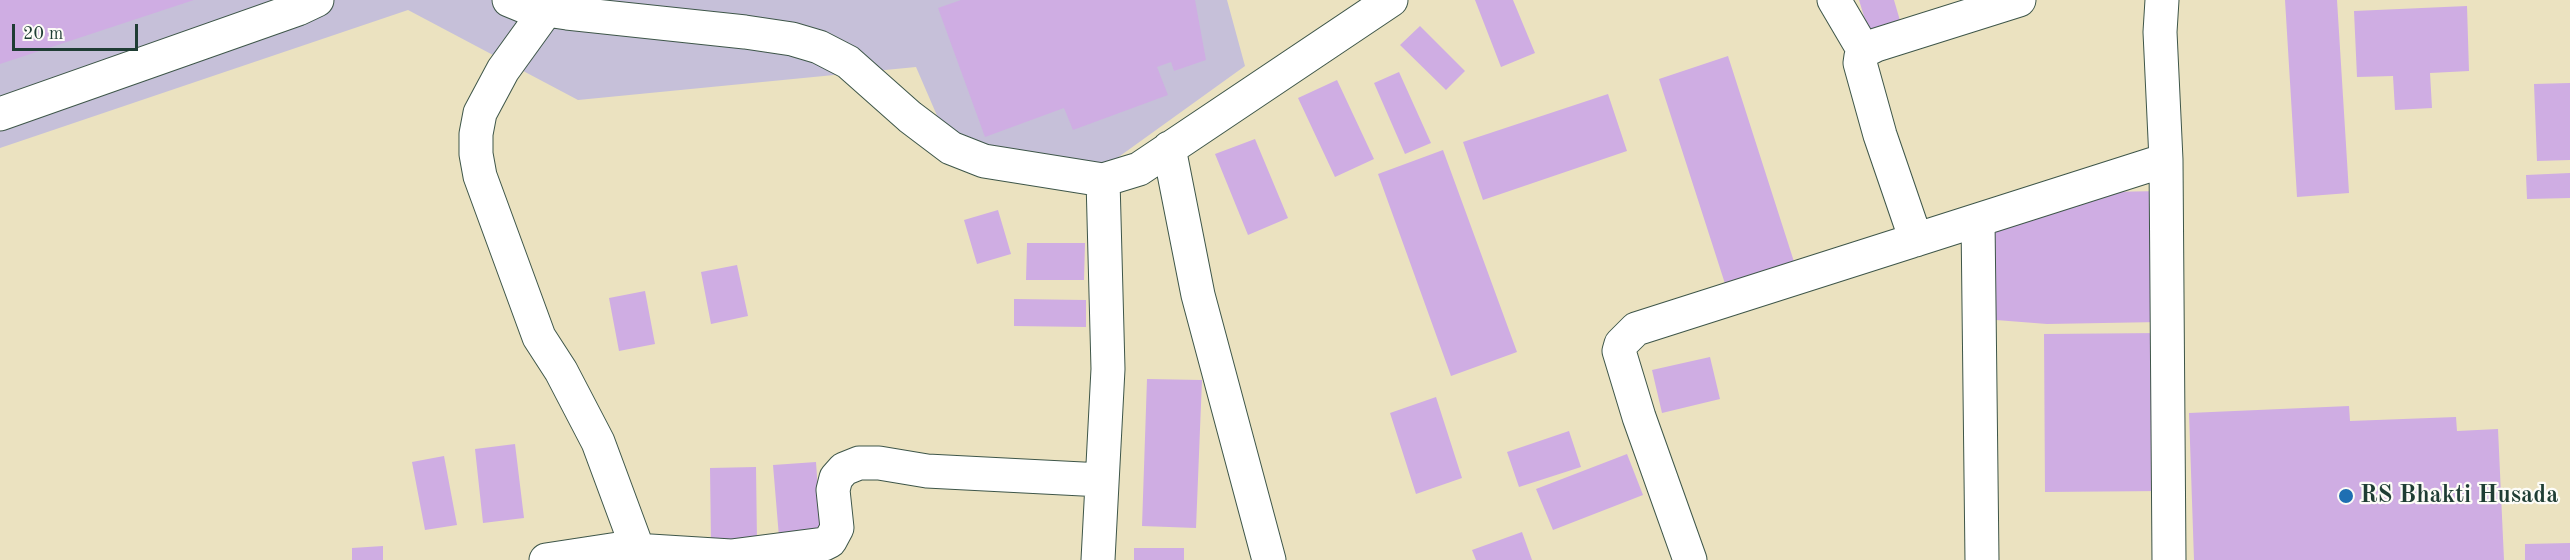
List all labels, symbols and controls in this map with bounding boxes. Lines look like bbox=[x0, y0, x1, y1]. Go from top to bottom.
scale bar bbox=[15, 12, 141, 50]
text: 20 m bbox=[23, 25, 63, 43]
place label: RS Bhakti Husada bbox=[2360, 482, 2558, 510]
marker: RS Bhakti Husada bbox=[2337, 487, 2355, 505]

